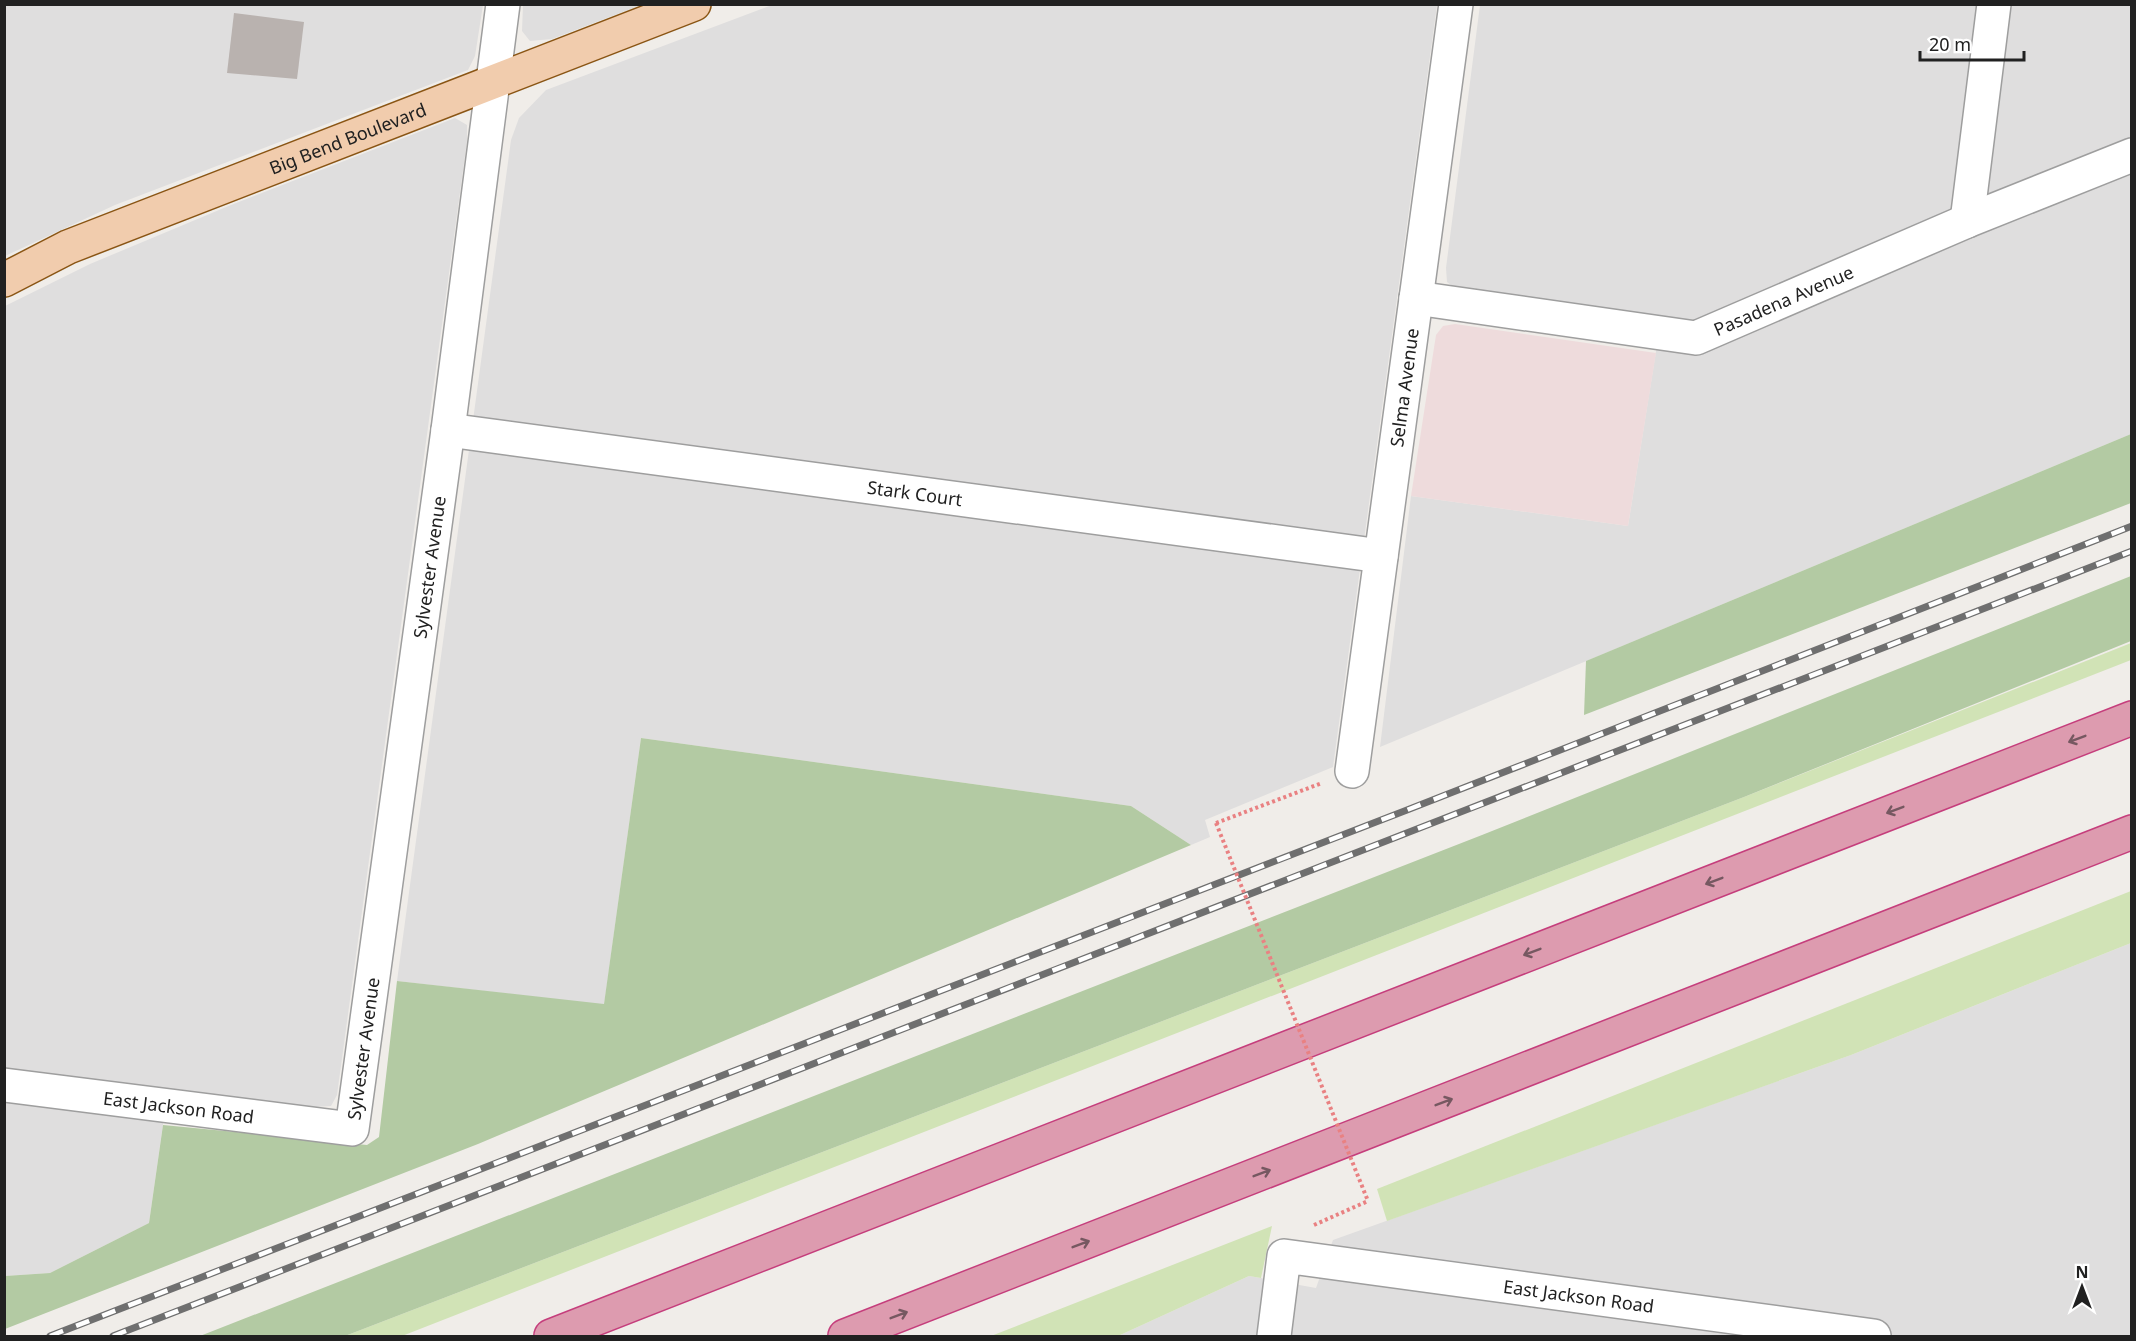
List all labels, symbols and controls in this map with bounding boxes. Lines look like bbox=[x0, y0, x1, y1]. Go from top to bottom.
scale bar bbox=[1920, 24, 2024, 62]
text: 20 m bbox=[1929, 32, 1971, 56]
street label: Big Bend Boulevard bbox=[266, 97, 430, 180]
street label: Pasadena Avenue bbox=[1710, 260, 1857, 341]
street label: Selma Avenue bbox=[1384, 327, 1424, 448]
street label: Stark Court bbox=[866, 475, 964, 511]
street label: Sylvester Avenue bbox=[408, 494, 451, 640]
one-way arrow bbox=[2068, 734, 2087, 745]
one-way arrow bbox=[1887, 805, 1905, 816]
one-way arrow bbox=[1705, 876, 1724, 887]
one-way arrow bbox=[1523, 947, 1542, 958]
street label: Sylvester Avenue bbox=[341, 976, 385, 1121]
street label: East Jackson Road bbox=[102, 1086, 255, 1129]
one-way arrow bbox=[1434, 1096, 1453, 1107]
one-way arrow bbox=[1253, 1167, 1271, 1178]
one-way arrow bbox=[1071, 1238, 1090, 1249]
north arrow bbox=[2052, 1257, 2112, 1317]
text: N bbox=[2075, 1261, 2089, 1283]
street label: East Jackson Road bbox=[1502, 1274, 1656, 1318]
one-way arrow bbox=[890, 1309, 908, 1320]

